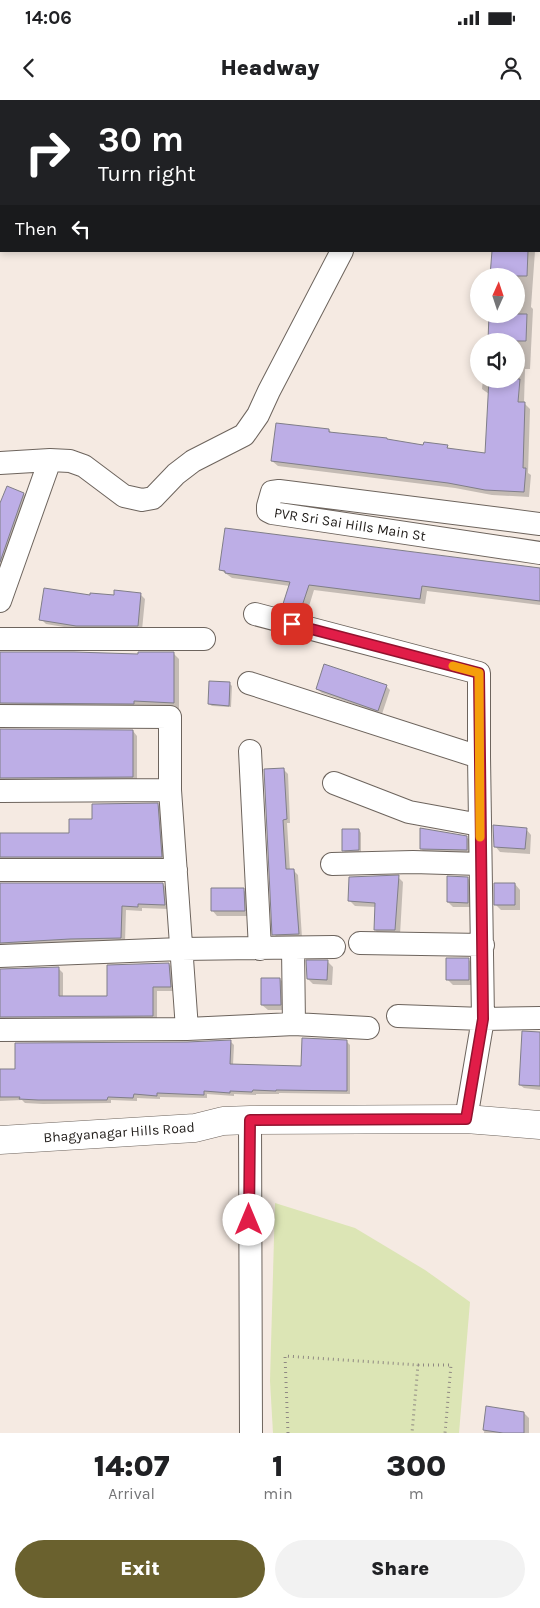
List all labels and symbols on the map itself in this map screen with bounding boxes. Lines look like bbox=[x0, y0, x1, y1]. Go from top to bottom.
north arrow bbox=[470, 268, 525, 322]
street label: PVR Sri Sai Hills Main St bbox=[273, 504, 427, 545]
pin bbox=[271, 603, 313, 645]
street label: Bhagyanagar Hills Road bbox=[43, 1119, 195, 1146]
position arrow bbox=[222, 1193, 274, 1245]

